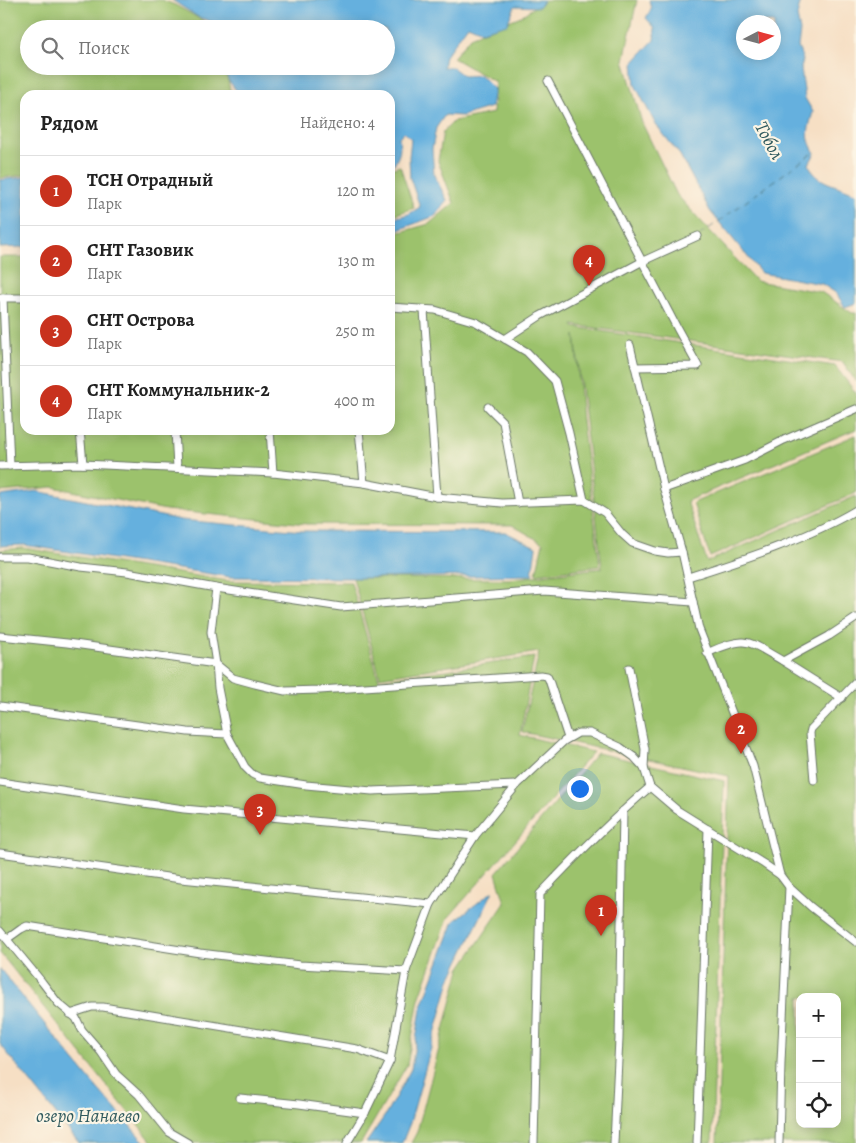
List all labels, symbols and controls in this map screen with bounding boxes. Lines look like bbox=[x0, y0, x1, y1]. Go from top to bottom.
north arrow bbox=[736, 15, 781, 60]
search box bbox=[20, 20, 395, 75]
icon: search bbox=[38, 34, 66, 62]
text: Поиск bbox=[78, 35, 130, 61]
text: Рядом bbox=[40, 109, 98, 137]
text: Найдено: 4 bbox=[300, 112, 375, 134]
water label: Тобол bbox=[748, 117, 790, 165]
text: ТСН Отрадный bbox=[87, 167, 213, 193]
text: 1 bbox=[53, 180, 59, 202]
text: 120 m bbox=[337, 180, 375, 202]
text: Парк bbox=[87, 193, 122, 215]
text: СНТ Газовик bbox=[87, 237, 194, 263]
pin: 4 bbox=[573, 245, 605, 286]
text: 2 bbox=[52, 250, 60, 272]
text: 130 m bbox=[338, 250, 375, 272]
text: Парк bbox=[87, 263, 122, 285]
text: СНТ Острова bbox=[87, 307, 195, 333]
text: 3 bbox=[53, 320, 59, 342]
text: 250 m bbox=[336, 320, 375, 342]
text: Парк bbox=[87, 333, 122, 355]
text: СНТ Коммунальник-2 bbox=[87, 377, 270, 403]
text: 4 bbox=[52, 390, 60, 412]
text: 400 m bbox=[334, 390, 375, 412]
text: Парк bbox=[87, 403, 122, 425]
pin: 2 bbox=[725, 713, 757, 754]
your location bbox=[567, 776, 593, 802]
pin: 3 bbox=[244, 794, 276, 835]
pin: 1 bbox=[585, 895, 617, 936]
map controls bbox=[796, 993, 841, 1128]
button: + bbox=[796, 993, 841, 1038]
button: − bbox=[796, 1038, 841, 1083]
button: locate bbox=[796, 1083, 841, 1128]
water label: озеро Нанаево bbox=[36, 1103, 140, 1129]

